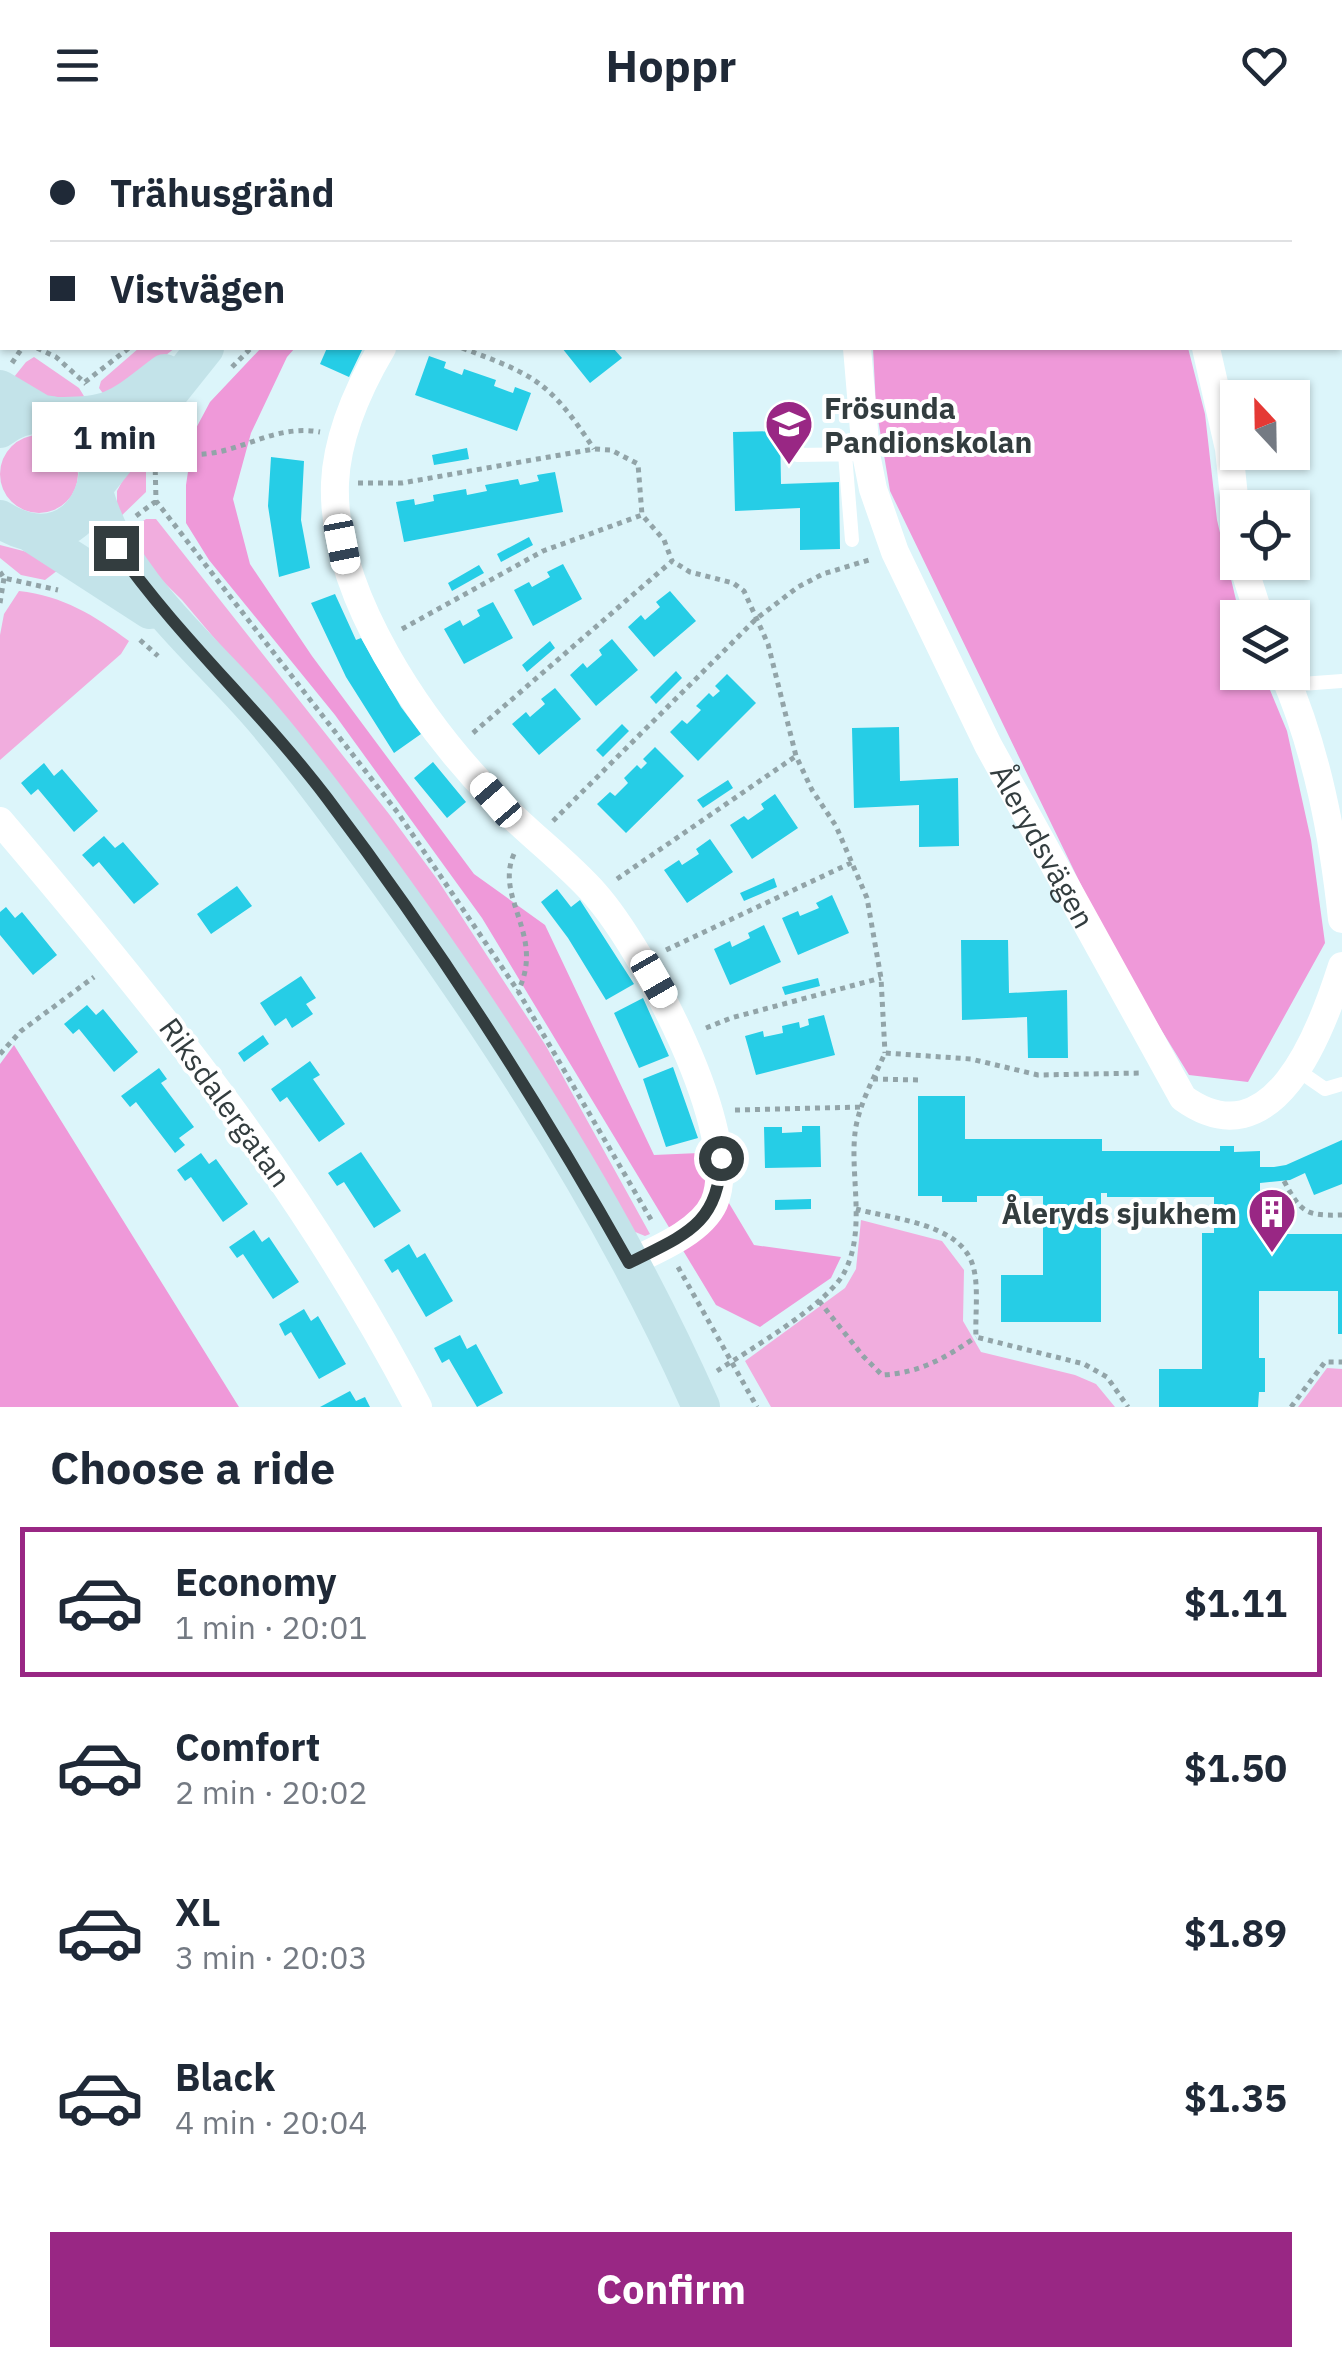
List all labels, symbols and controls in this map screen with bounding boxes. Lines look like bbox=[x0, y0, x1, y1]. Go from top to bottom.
text: Hoppr bbox=[606, 36, 736, 94]
icon: menu bbox=[50, 38, 105, 93]
icon: heart bbox=[1237, 38, 1292, 93]
text: Trähusgränd bbox=[110, 168, 335, 217]
text: Vistvägen bbox=[110, 264, 285, 313]
north arrow bbox=[1220, 380, 1310, 470]
map controls bbox=[1220, 380, 1310, 690]
place label: Frösunda Pandionskolan bbox=[824, 388, 1032, 461]
school or university icon: Frösunda Pandionskolan bbox=[763, 398, 815, 466]
callout: 1 min bbox=[34, 403, 198, 473]
text: 1 min bbox=[73, 416, 156, 458]
button: locate bbox=[1220, 490, 1310, 580]
car bbox=[322, 512, 362, 576]
route end bbox=[94, 526, 139, 571]
button: layers bbox=[1220, 600, 1310, 690]
street label: Ålerydsvägen bbox=[983, 757, 1105, 934]
car bbox=[465, 768, 527, 832]
car bbox=[626, 946, 682, 1012]
street label: Riksdalergatan bbox=[151, 1009, 301, 1195]
route start bbox=[699, 1136, 744, 1181]
building icon: Åleryds sjukhem bbox=[1246, 1186, 1298, 1254]
place label: Åleryds sjukhem bbox=[1002, 1193, 1237, 1232]
text: Choose a ride bbox=[50, 1438, 335, 1496]
icon: car bbox=[55, 1557, 145, 1647]
text: Economy bbox=[175, 1557, 337, 1606]
text: $1.11 bbox=[1184, 1578, 1287, 1627]
text: 1 min · 20:01 bbox=[175, 1606, 368, 1648]
icon: car bbox=[55, 1722, 145, 1812]
text: Comfort bbox=[175, 1722, 320, 1771]
text: $1.50 bbox=[1184, 1743, 1287, 1792]
text: 2 min · 20:02 bbox=[175, 1771, 368, 1813]
icon: car bbox=[55, 1887, 145, 1977]
text: XL bbox=[175, 1887, 221, 1936]
text: $1.89 bbox=[1184, 1908, 1287, 1957]
text: 3 min · 20:03 bbox=[175, 1936, 368, 1978]
icon: car bbox=[55, 2052, 145, 2142]
text: Black bbox=[175, 2052, 275, 2101]
text: $1.35 bbox=[1184, 2073, 1287, 2122]
text: 4 min · 20:04 bbox=[175, 2101, 368, 2143]
button: Confirm bbox=[50, 2232, 1292, 2347]

